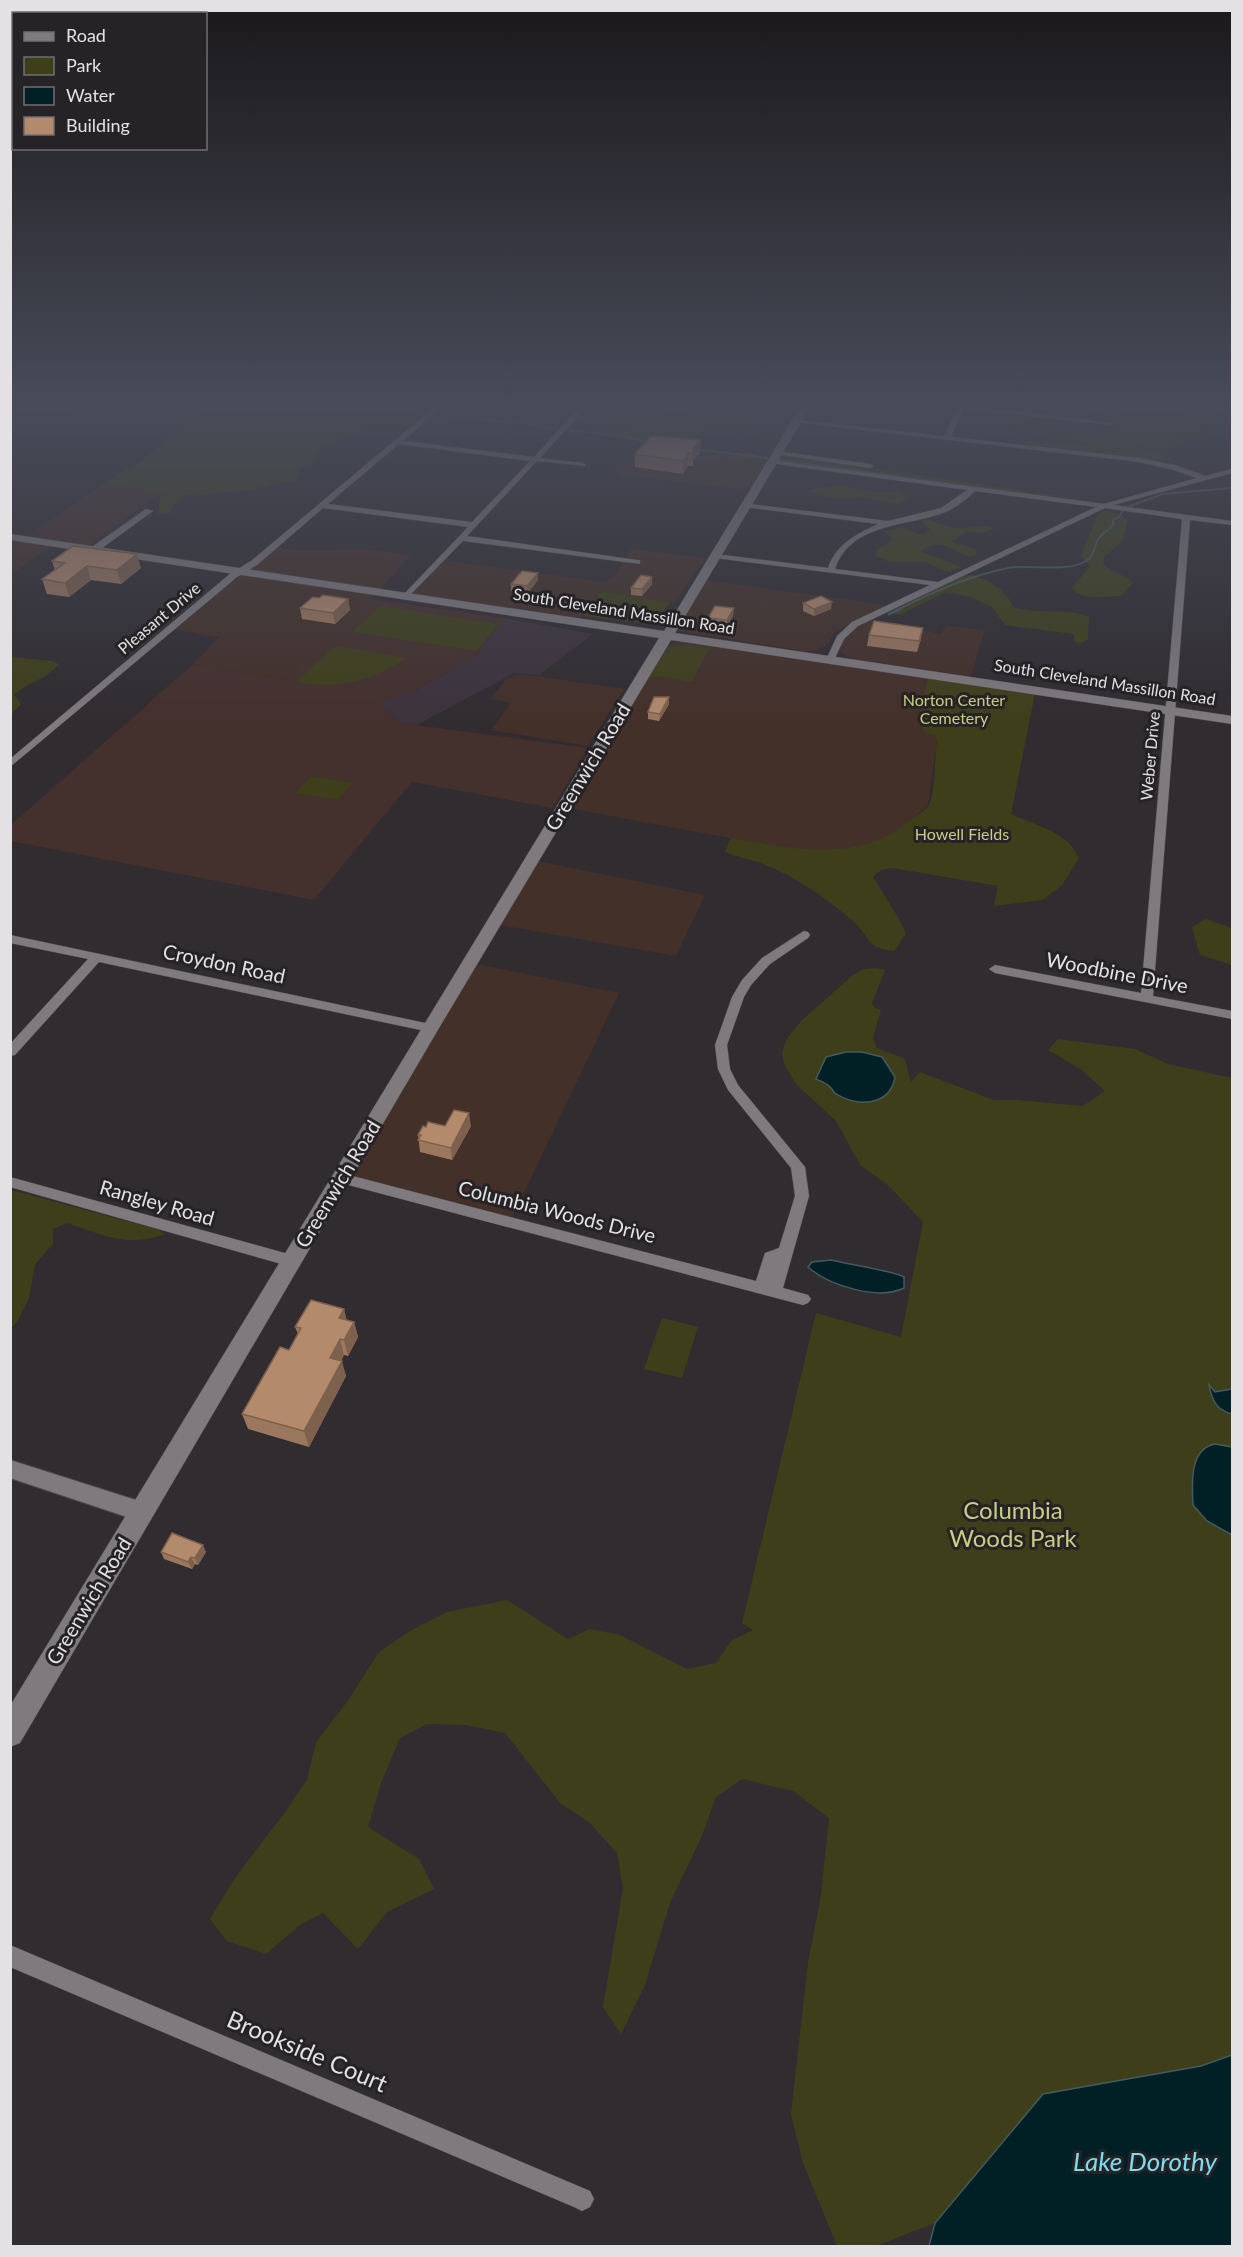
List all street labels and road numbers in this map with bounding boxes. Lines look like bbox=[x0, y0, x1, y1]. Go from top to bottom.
street label: Pleasant Drive bbox=[114, 578, 204, 657]
street label: South Cleveland Massillon Road bbox=[512, 584, 736, 637]
street label: South Cleveland Massillon Road bbox=[993, 655, 1217, 708]
street label: Greenwich Road bbox=[540, 698, 635, 834]
street label: Weber Drive bbox=[1136, 711, 1163, 801]
street label: Croydon Road bbox=[161, 938, 288, 988]
street label: Woodbine Drive bbox=[1044, 947, 1190, 998]
street label: Greenwich Road bbox=[290, 1115, 385, 1251]
street label: Rangley Road bbox=[97, 1174, 217, 1230]
street label: Columbia Woods Drive bbox=[456, 1175, 658, 1247]
street label: Greenwich Road bbox=[41, 1532, 136, 1668]
street label: Brookside Court bbox=[223, 2004, 393, 2098]

